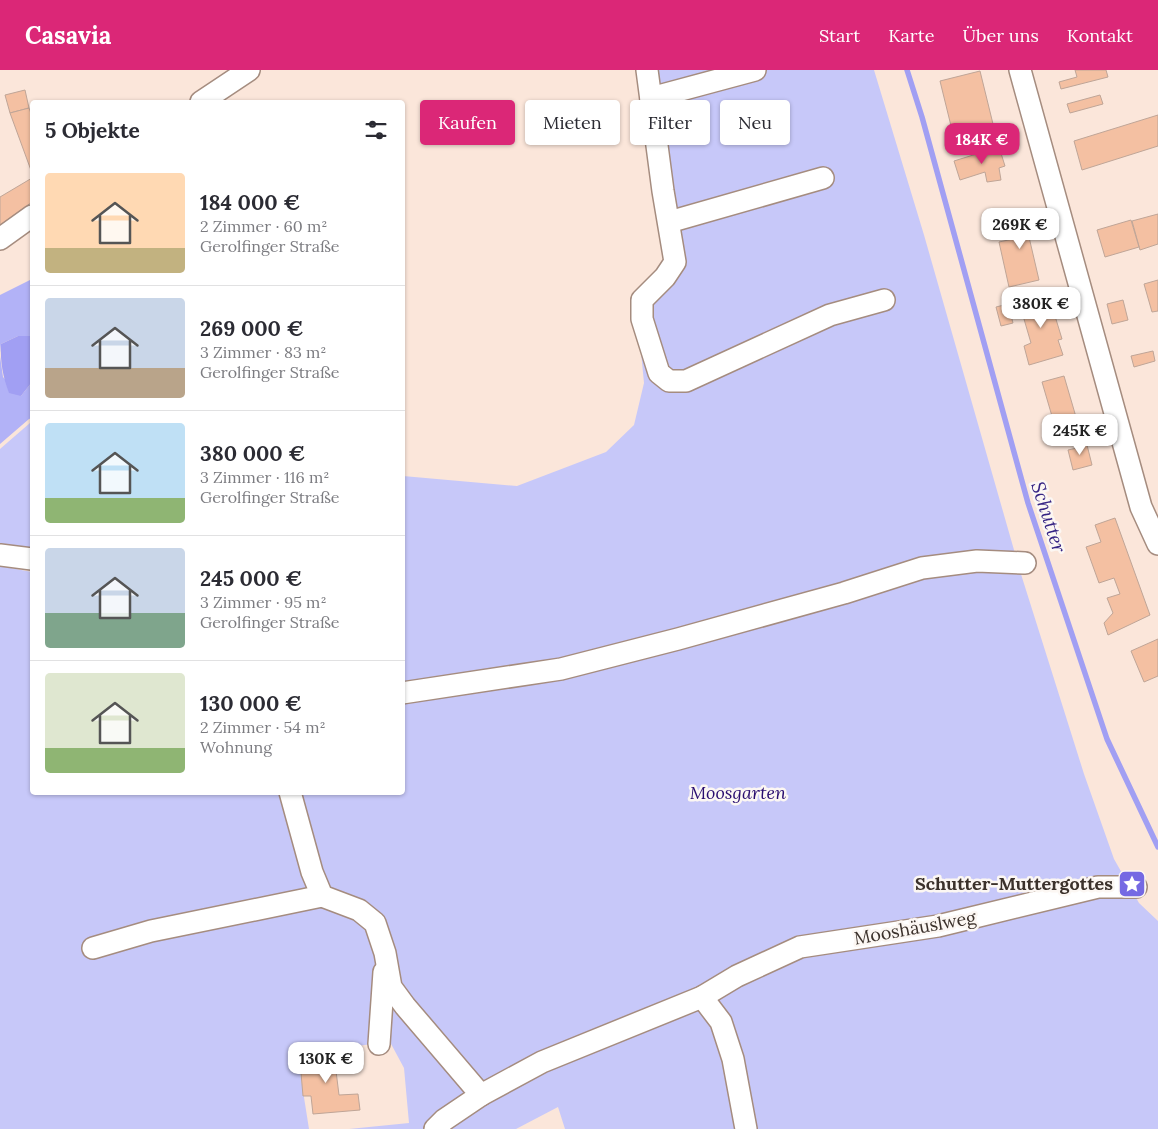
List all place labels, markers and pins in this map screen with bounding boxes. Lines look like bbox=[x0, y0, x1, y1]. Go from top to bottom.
pin: 184K € bbox=[941, 122, 1023, 165]
pin: 269K € bbox=[979, 208, 1061, 250]
pin: 380K € bbox=[1000, 286, 1082, 329]
pin: 245K € bbox=[1039, 414, 1121, 456]
place icon: Schutter-Muttergottes bbox=[1117, 869, 1147, 899]
place label: Schutter-Muttergottes bbox=[915, 872, 1113, 895]
pin: 130K € bbox=[285, 1042, 367, 1084]

